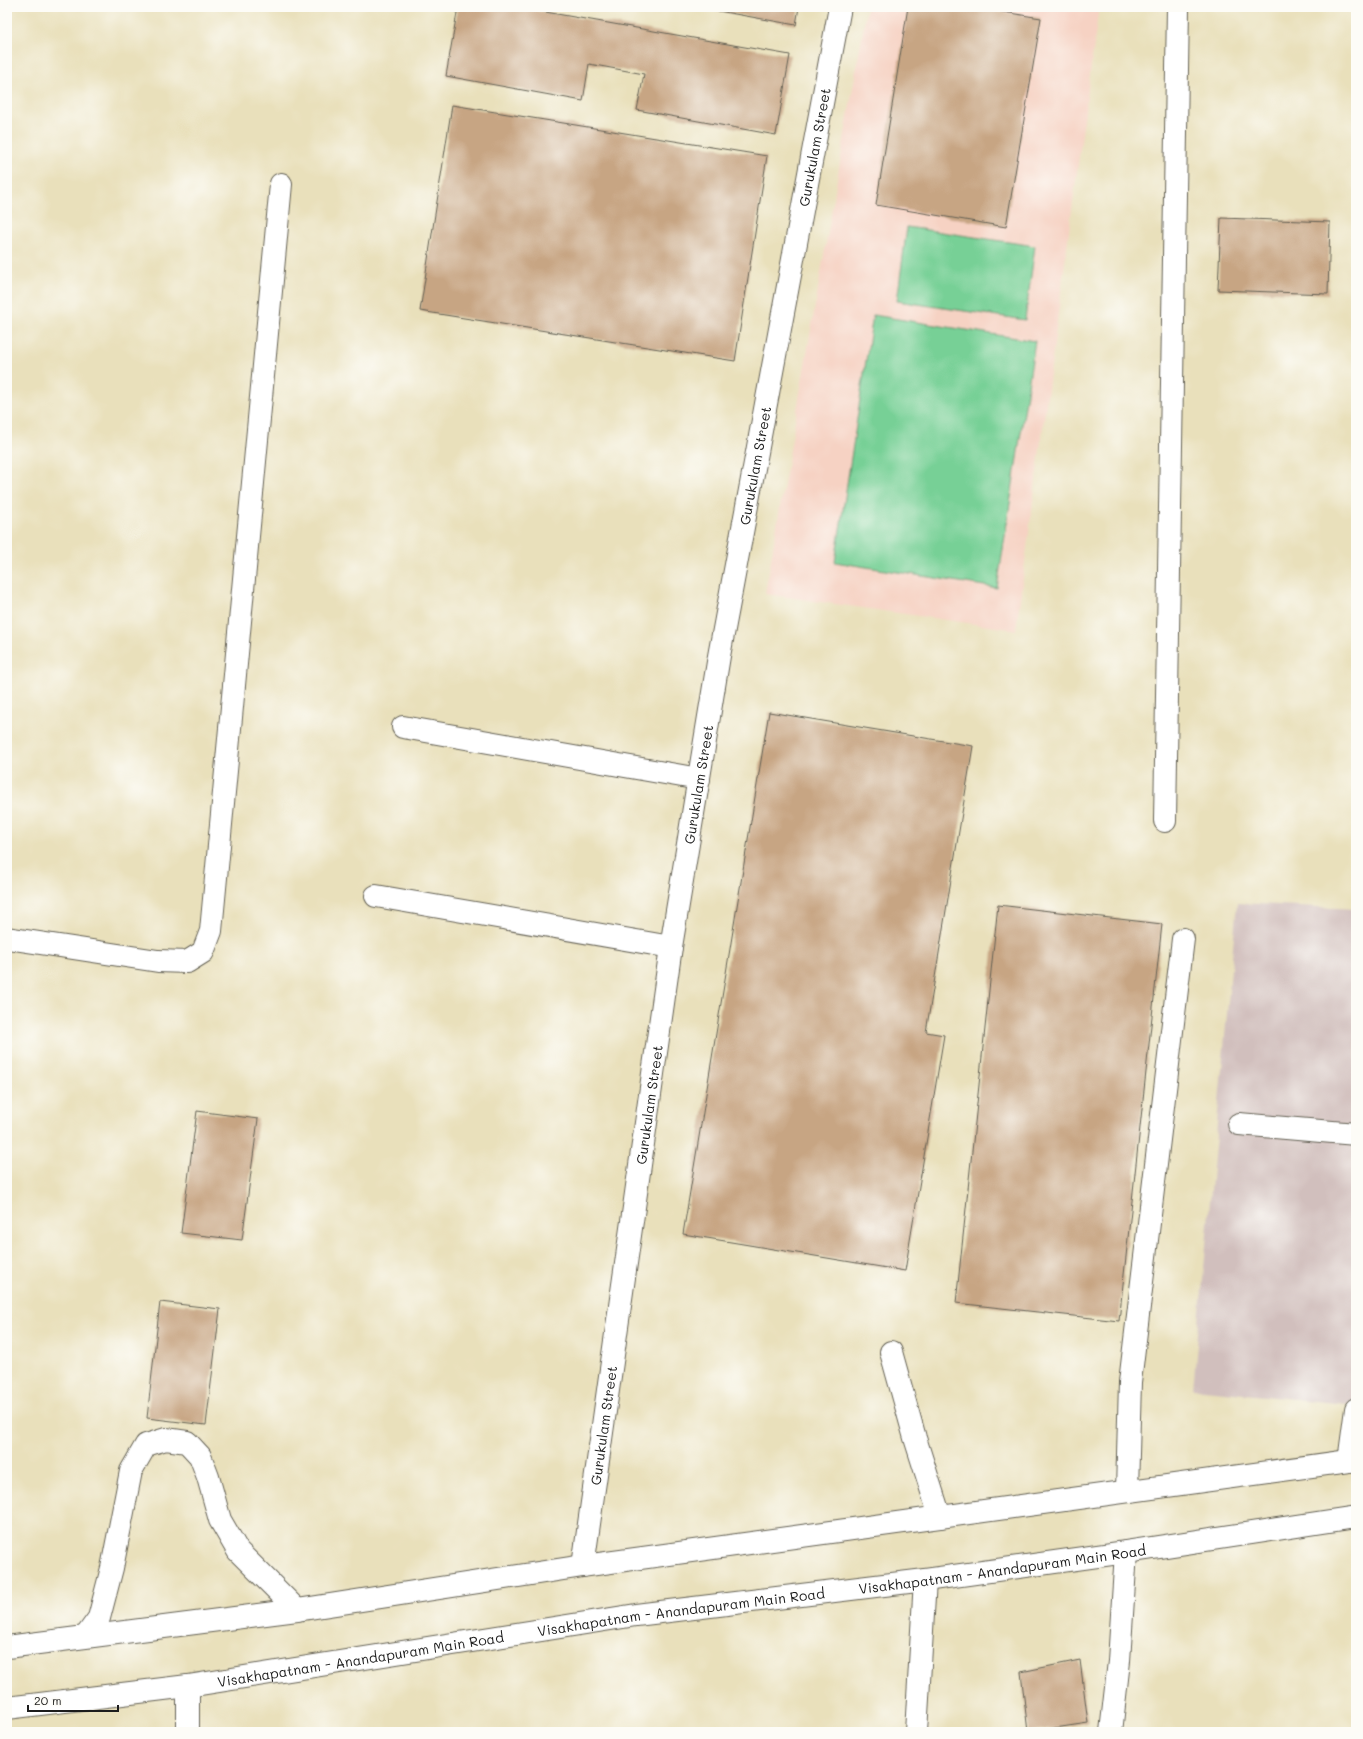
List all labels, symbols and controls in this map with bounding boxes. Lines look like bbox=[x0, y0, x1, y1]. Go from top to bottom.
street label: Gurukulam Street bbox=[794, 86, 834, 208]
street label: Gurukulam Street bbox=[734, 405, 775, 526]
street label: Gurukulam Street bbox=[679, 723, 717, 845]
street label: Gurukulam Street bbox=[631, 1044, 666, 1166]
street label: Gurukulam Street bbox=[585, 1364, 621, 1486]
street label: Visakhapatnam - Anandapuram Main Road bbox=[857, 1540, 1147, 1597]
street label: Visakhapatnam - Anandapuram Main Road bbox=[536, 1583, 826, 1640]
street label: Visakhapatnam - Anandapuram Main Road bbox=[216, 1627, 505, 1691]
scale bar bbox=[28, 1687, 118, 1713]
text: 20 m bbox=[34, 1692, 62, 1708]

